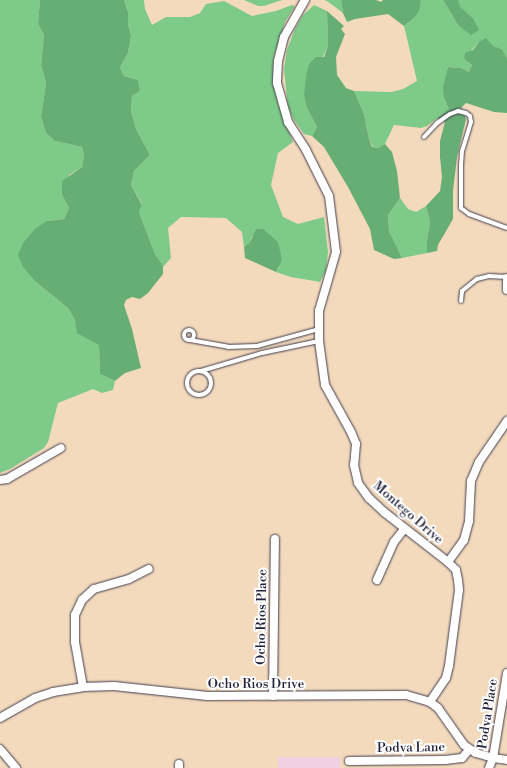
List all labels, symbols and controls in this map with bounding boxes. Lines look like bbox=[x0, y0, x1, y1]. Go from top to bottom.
street label: Montego Drive bbox=[370, 478, 446, 548]
street label: Ocho Rios Place bbox=[253, 569, 271, 665]
street label: Ocho Rios Drive bbox=[208, 676, 304, 692]
street label: Podva Place bbox=[475, 678, 501, 750]
street label: Podva Lane bbox=[377, 740, 445, 756]

